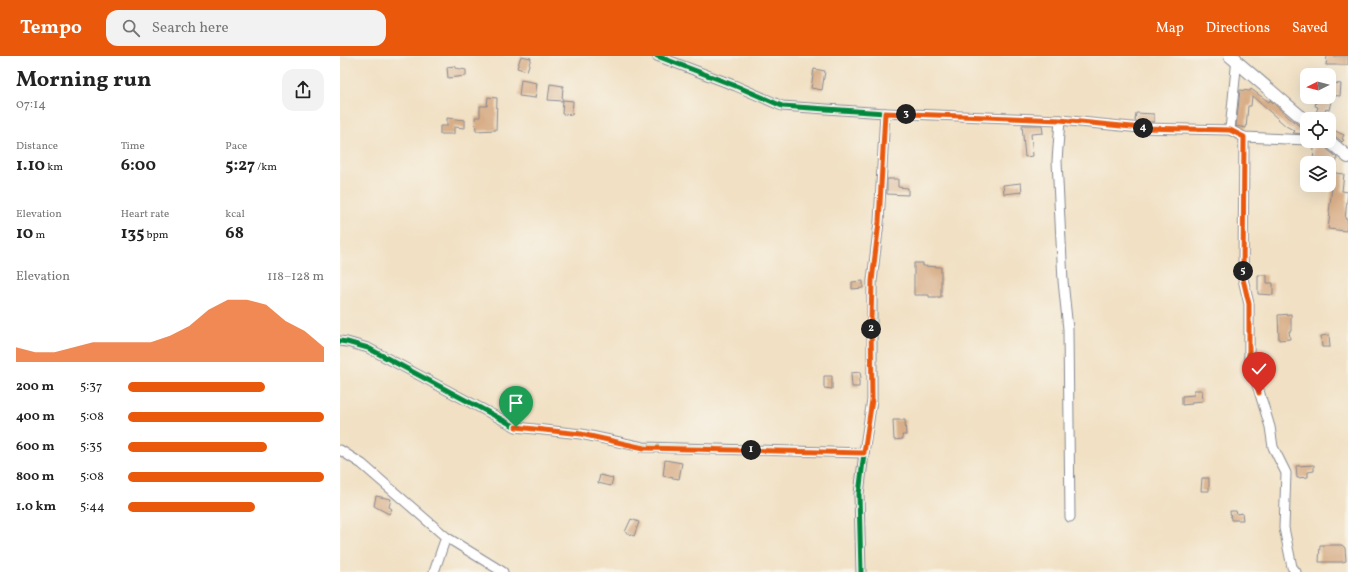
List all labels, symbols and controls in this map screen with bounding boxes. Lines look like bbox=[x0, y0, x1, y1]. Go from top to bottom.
search box bbox=[106, 10, 386, 46]
text: Tempo bbox=[20, 15, 82, 41]
icon: search bbox=[120, 17, 142, 39]
text: Search here bbox=[152, 18, 229, 39]
text: Map bbox=[1156, 19, 1184, 38]
text: Directions bbox=[1206, 19, 1270, 38]
text: Saved bbox=[1292, 19, 1328, 38]
text: Morning run bbox=[16, 65, 151, 96]
north arrow bbox=[1300, 68, 1336, 104]
map controls bbox=[1300, 68, 1336, 192]
button: share bbox=[282, 69, 324, 111]
text: 07:14 bbox=[16, 96, 46, 114]
pin: 3 bbox=[896, 104, 916, 124]
text: 3 bbox=[903, 106, 909, 121]
button: locate bbox=[1300, 112, 1336, 148]
pin: 4 bbox=[1133, 118, 1153, 138]
text: 4 bbox=[1140, 120, 1146, 135]
text: Distance bbox=[16, 139, 58, 154]
text: Time bbox=[121, 139, 145, 154]
text: Pace bbox=[225, 139, 247, 154]
text: 1.10 bbox=[16, 154, 45, 177]
text: 6:00 bbox=[121, 154, 156, 177]
text: 5:27 bbox=[225, 154, 255, 177]
button: layers bbox=[1300, 156, 1336, 192]
text: km bbox=[45, 160, 63, 175]
text: /km bbox=[255, 160, 277, 175]
text: Elevation bbox=[16, 207, 62, 222]
text: Heart rate bbox=[121, 207, 169, 222]
text: kcal bbox=[225, 207, 245, 222]
text: 10 bbox=[16, 222, 33, 245]
text: 135 bbox=[121, 222, 144, 245]
text: 68 bbox=[225, 222, 244, 245]
text: m bbox=[33, 228, 45, 243]
text: bpm bbox=[144, 228, 169, 243]
pin: 5 bbox=[1233, 261, 1253, 281]
text: 5 bbox=[1240, 263, 1246, 278]
text: Elevation bbox=[16, 268, 70, 286]
text: 118–128 m bbox=[267, 268, 324, 286]
pin: 2 bbox=[861, 319, 881, 339]
text: 2 bbox=[868, 321, 874, 336]
pin bbox=[1242, 352, 1276, 393]
icon: check bbox=[1248, 358, 1270, 380]
text: 200 m bbox=[16, 378, 54, 396]
text: 5:37 bbox=[80, 378, 102, 396]
pin bbox=[499, 386, 533, 427]
icon: arrive bbox=[505, 392, 527, 414]
text: 400 m bbox=[16, 408, 55, 426]
text: 5:08 bbox=[80, 408, 104, 426]
text: 600 m bbox=[16, 438, 54, 456]
text: 5:35 bbox=[80, 438, 102, 456]
pin: 1 bbox=[741, 440, 761, 460]
text: 1 bbox=[749, 442, 753, 457]
text: 800 m bbox=[16, 468, 54, 486]
text: 5:08 bbox=[80, 468, 104, 486]
text: 1.0 km bbox=[16, 498, 56, 516]
text: 5:44 bbox=[80, 498, 105, 516]

